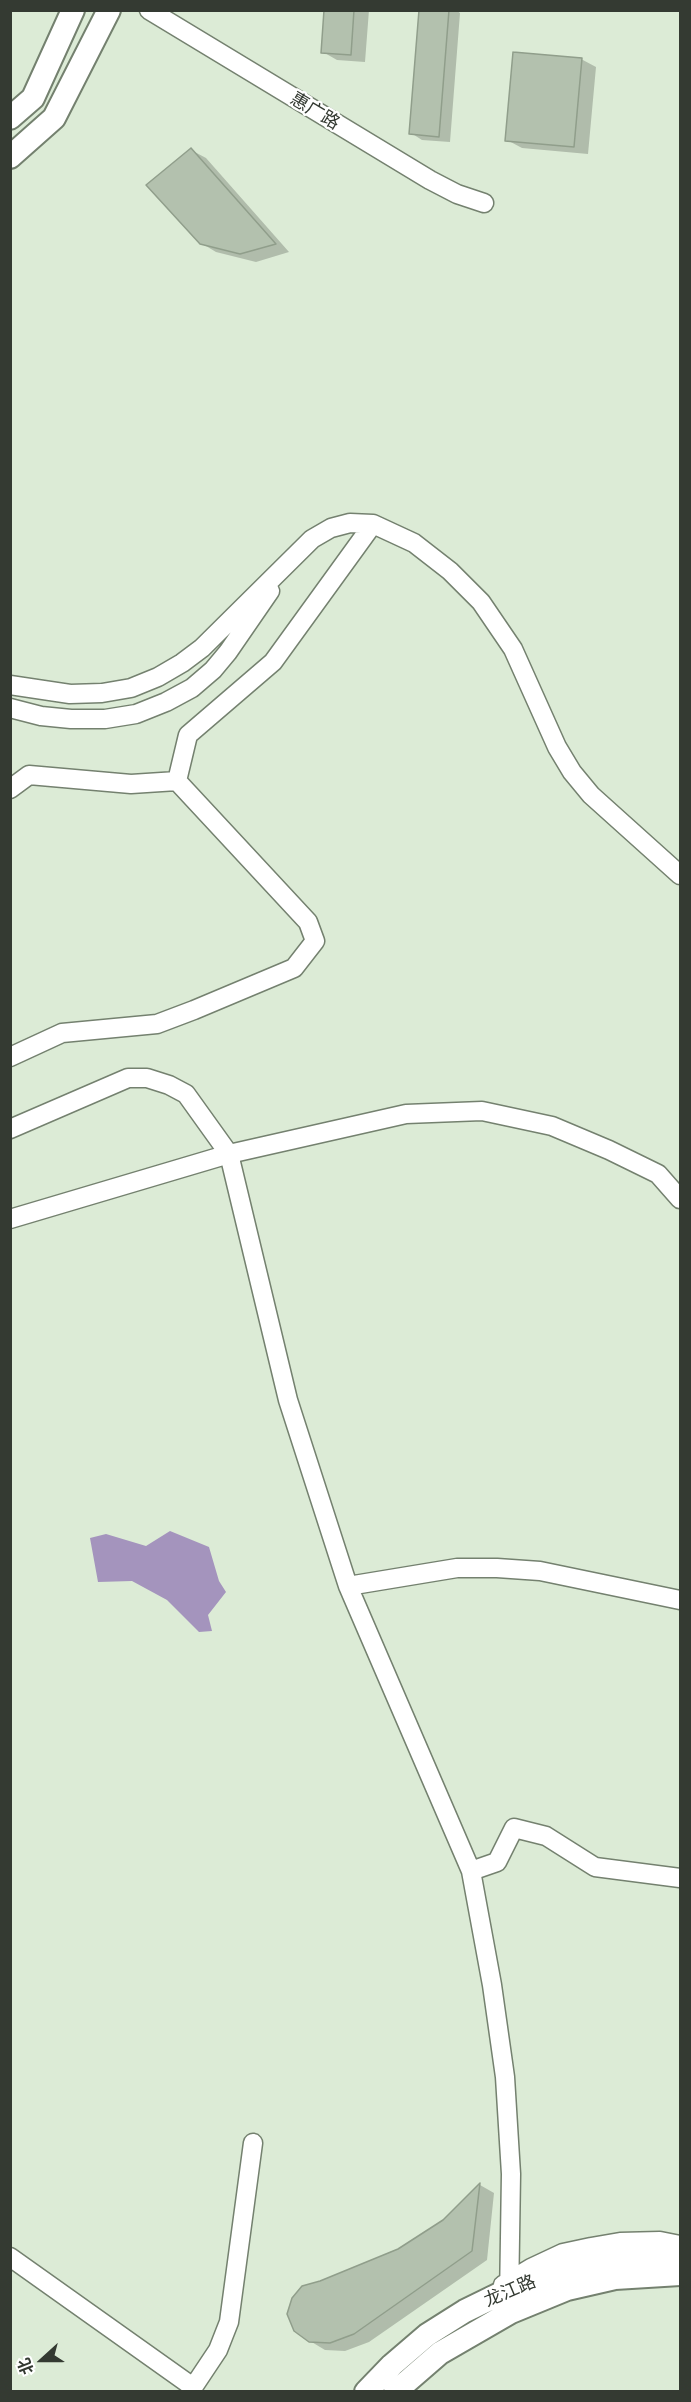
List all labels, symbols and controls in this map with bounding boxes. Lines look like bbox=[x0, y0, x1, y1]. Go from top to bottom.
street label: 惠广路 bbox=[286, 88, 344, 134]
street label: 龙江路 bbox=[481, 2271, 539, 2311]
north arrow bbox=[12, 2330, 72, 2390]
text: 北 bbox=[13, 2355, 37, 2378]

